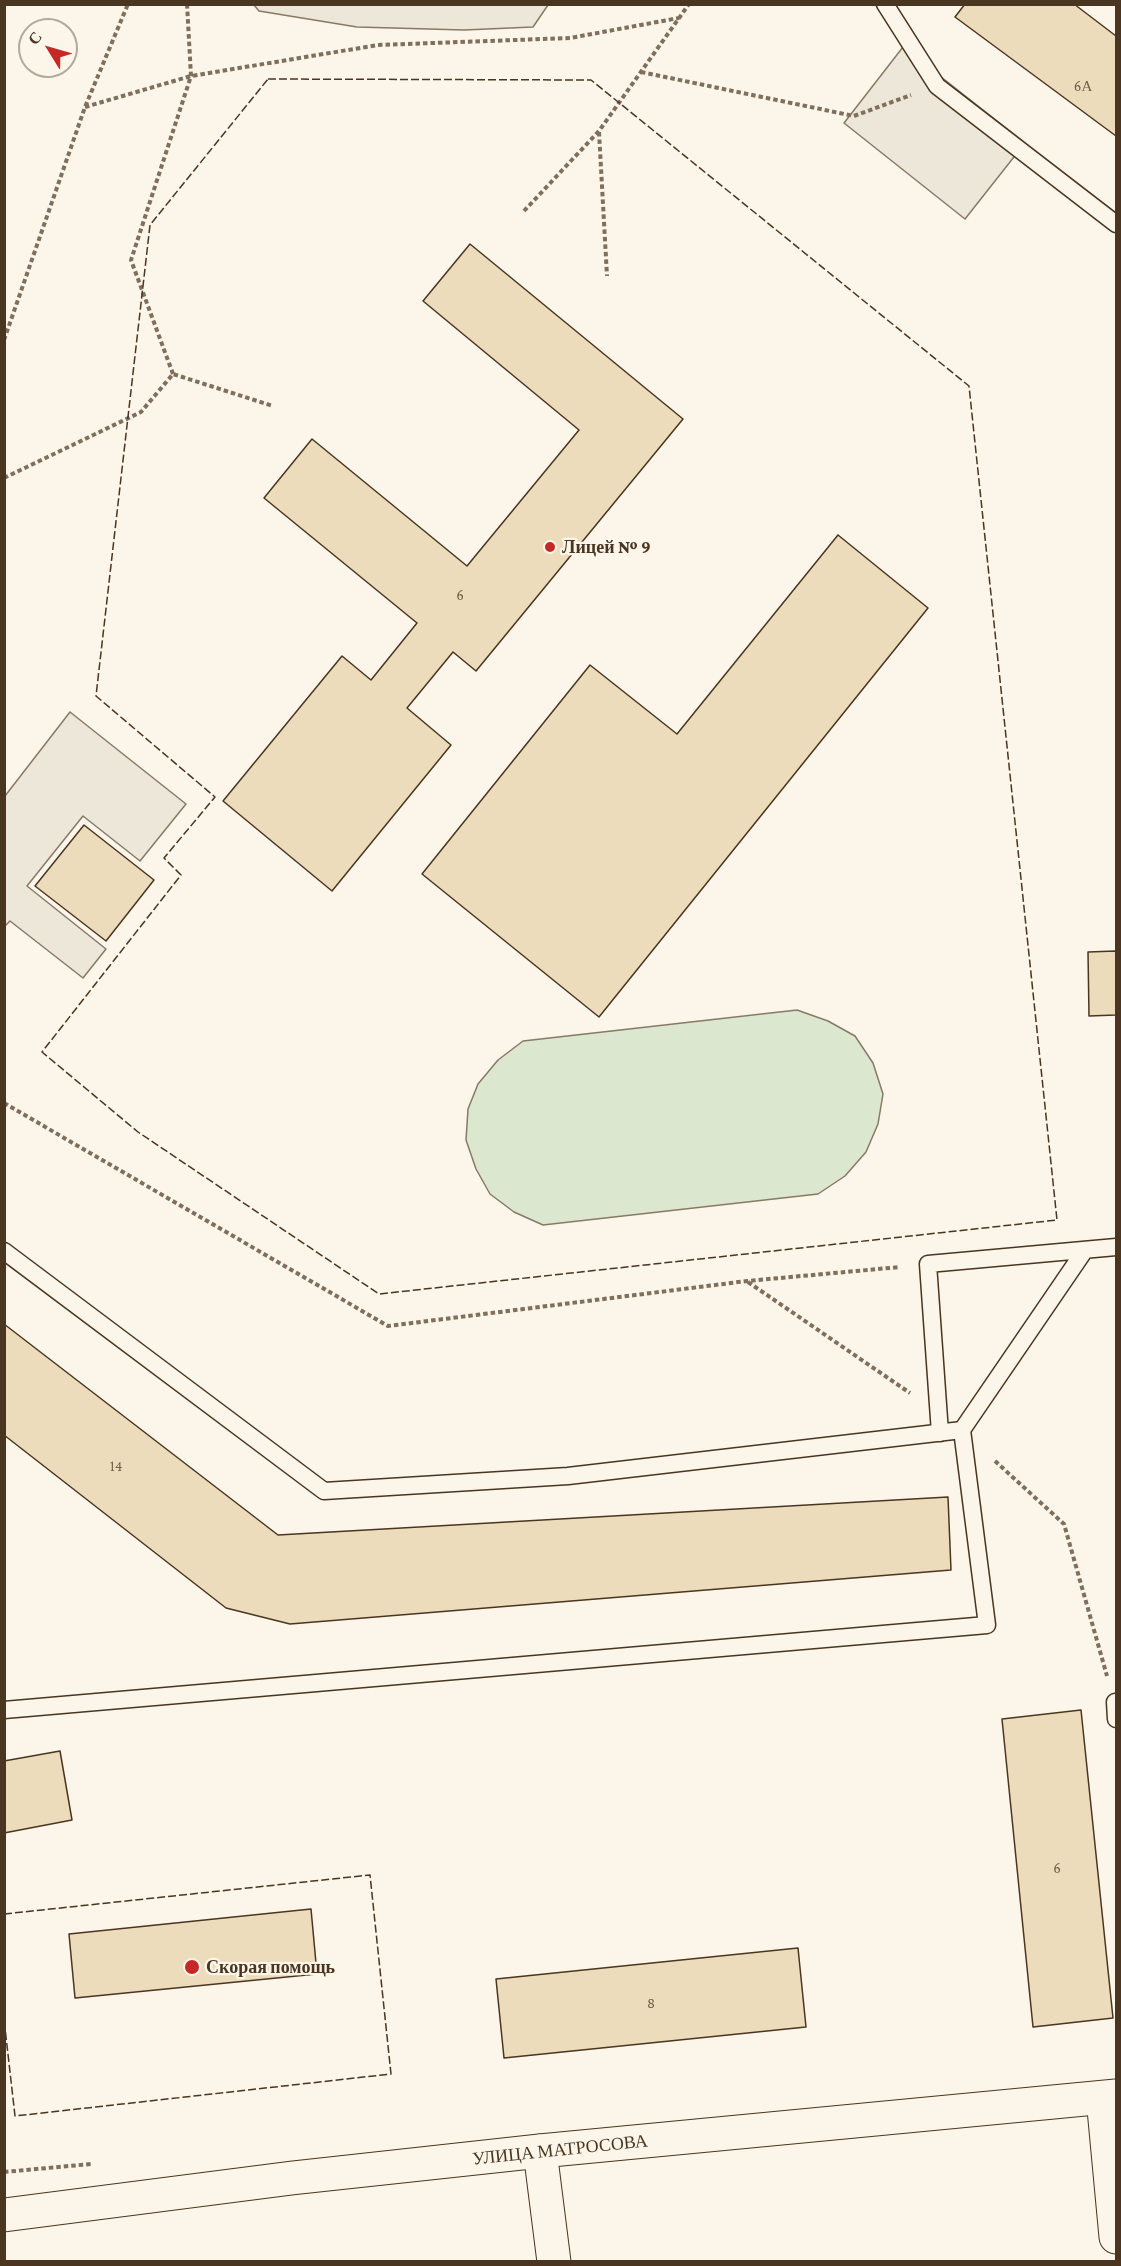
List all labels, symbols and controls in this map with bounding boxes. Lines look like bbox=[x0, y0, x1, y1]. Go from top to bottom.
north arrow bbox=[18, 18, 78, 78]
text: С bbox=[25, 28, 45, 48]
house number: 6А bbox=[1074, 77, 1092, 95]
place label: Лицей № 9 bbox=[562, 536, 651, 558]
marker: Лицей № 9 bbox=[543, 540, 557, 554]
house number: 6 bbox=[456, 586, 464, 604]
house number: 14 bbox=[110, 1457, 122, 1475]
house number: 6 bbox=[1053, 1859, 1061, 1877]
place label: Скорая помощь bbox=[206, 1956, 335, 1978]
marker: Скорая помощь bbox=[183, 1958, 201, 1976]
house number: 8 bbox=[647, 1994, 655, 2012]
street label: УЛИЦА МАТРОСОВА bbox=[471, 2130, 649, 2170]

